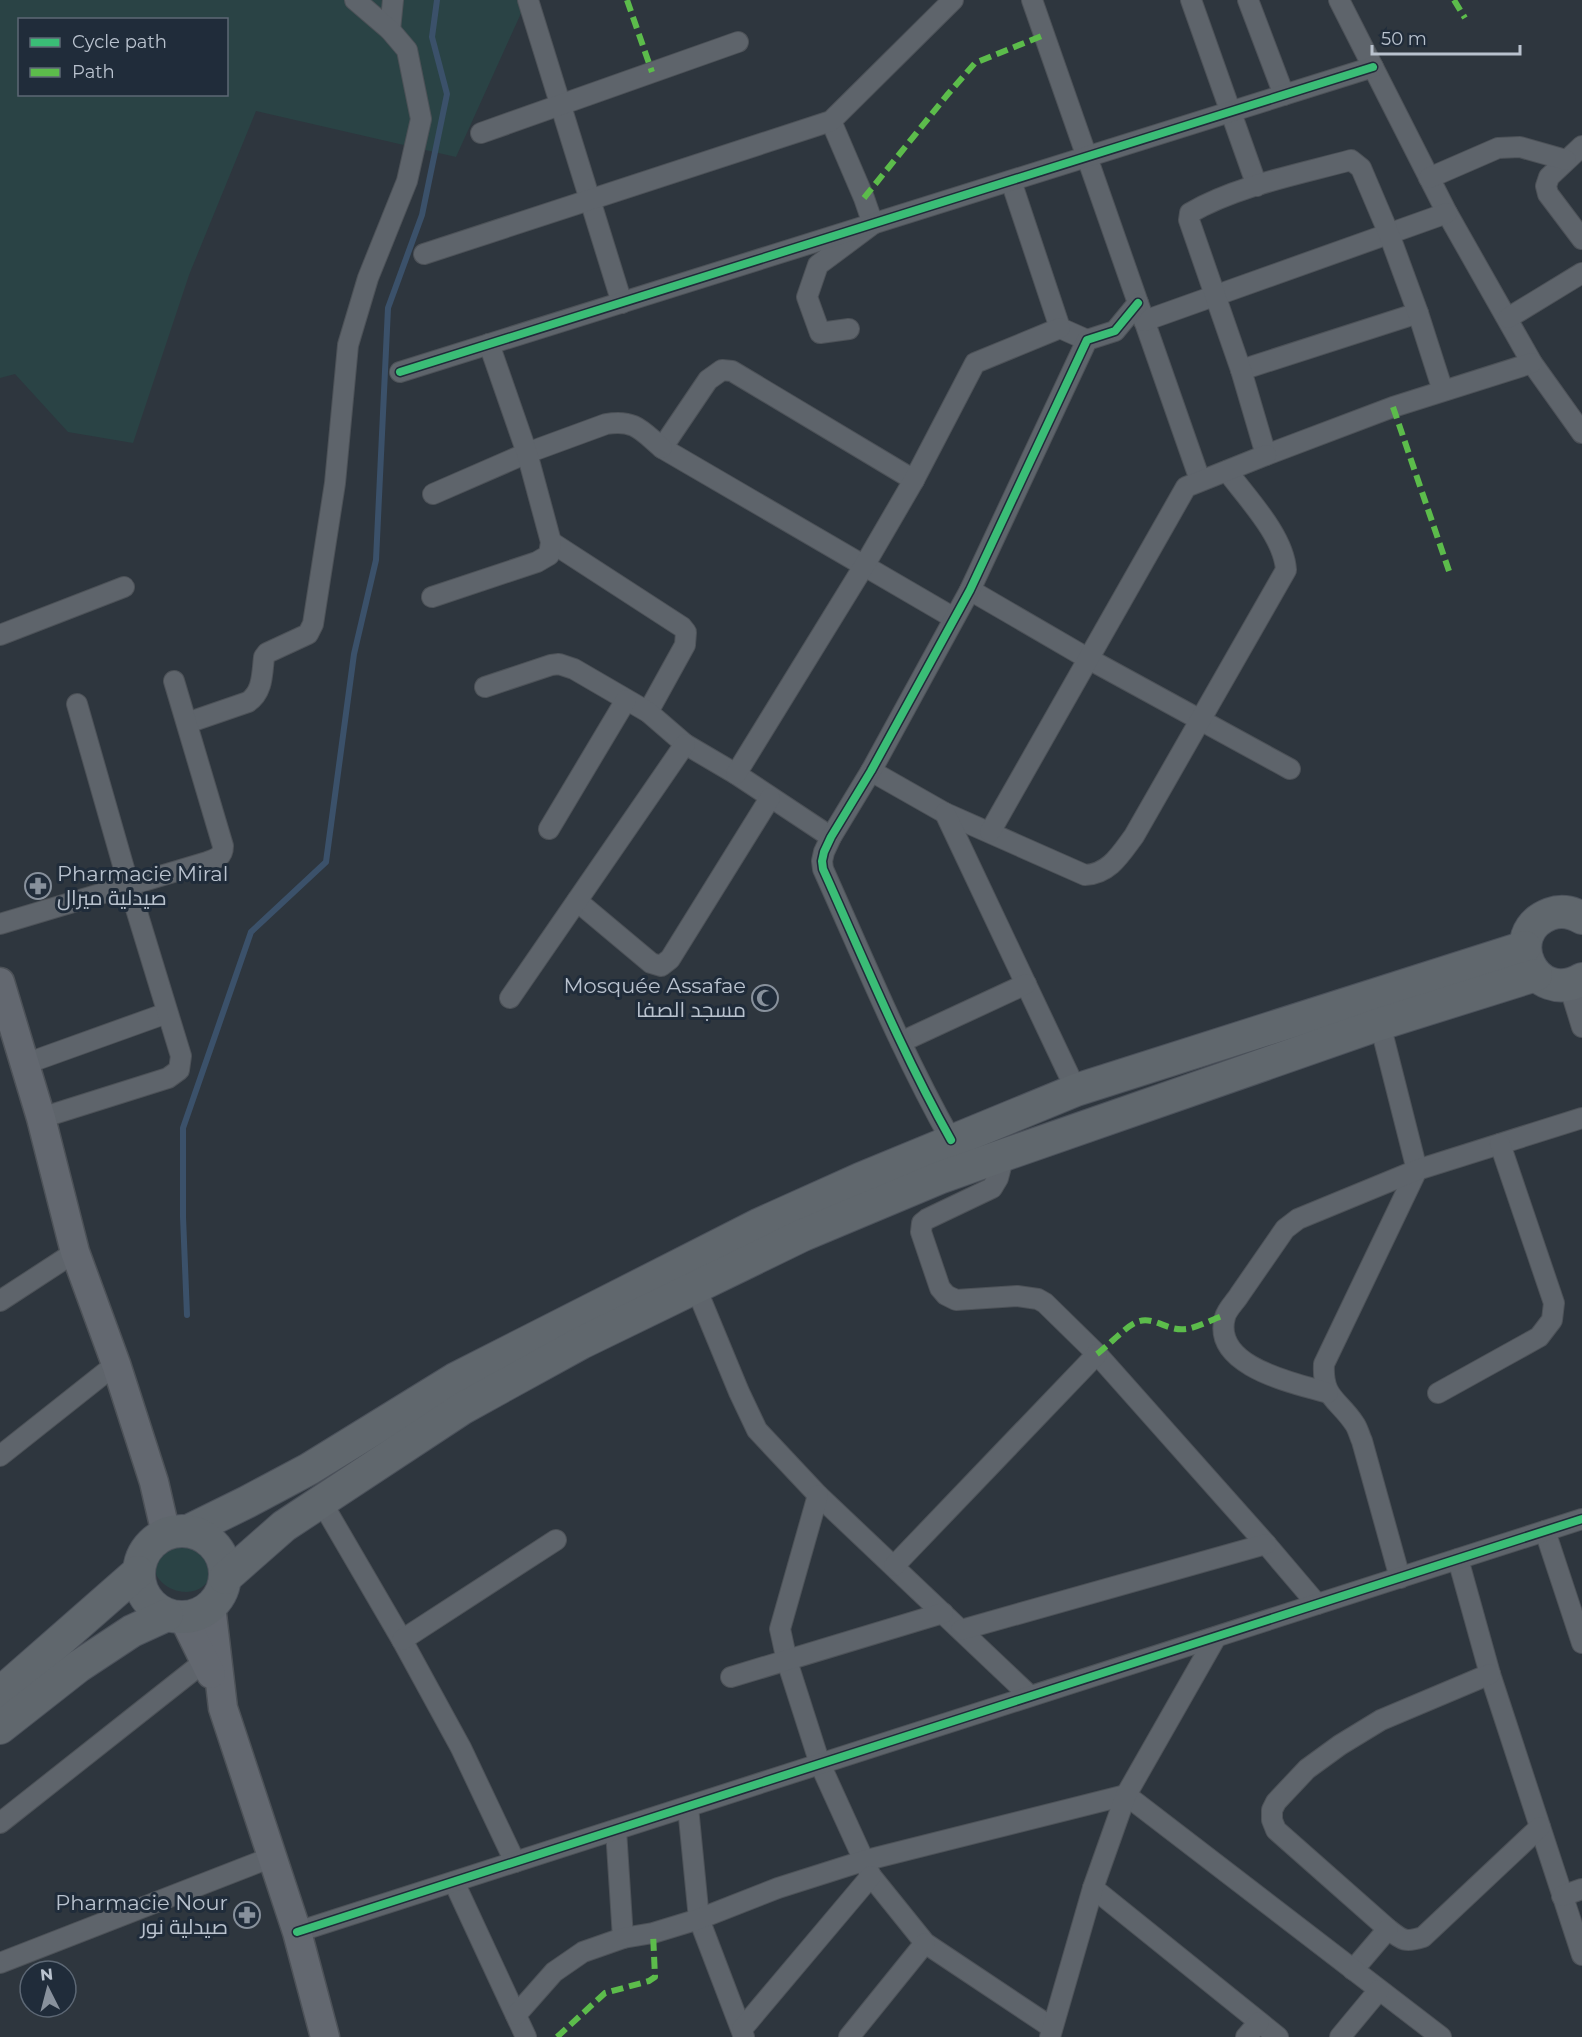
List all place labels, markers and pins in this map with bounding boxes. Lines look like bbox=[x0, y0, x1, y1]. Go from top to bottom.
place label: Pharmacie Miral صيدلية ميرال bbox=[57, 861, 228, 911]
pharmacy icon: Pharmacie Miral صيدلية ميرال bbox=[23, 871, 53, 901]
place label: Mosquée Assafae مسجد الصفا bbox=[563, 973, 746, 1022]
mosque icon: Mosquée Assafae مسجد الصفا bbox=[750, 983, 780, 1013]
place label: Pharmacie Nour صيدلية نور bbox=[55, 1890, 228, 1939]
pharmacy icon: Pharmacie Nour صيدلية نور bbox=[232, 1900, 262, 1930]

